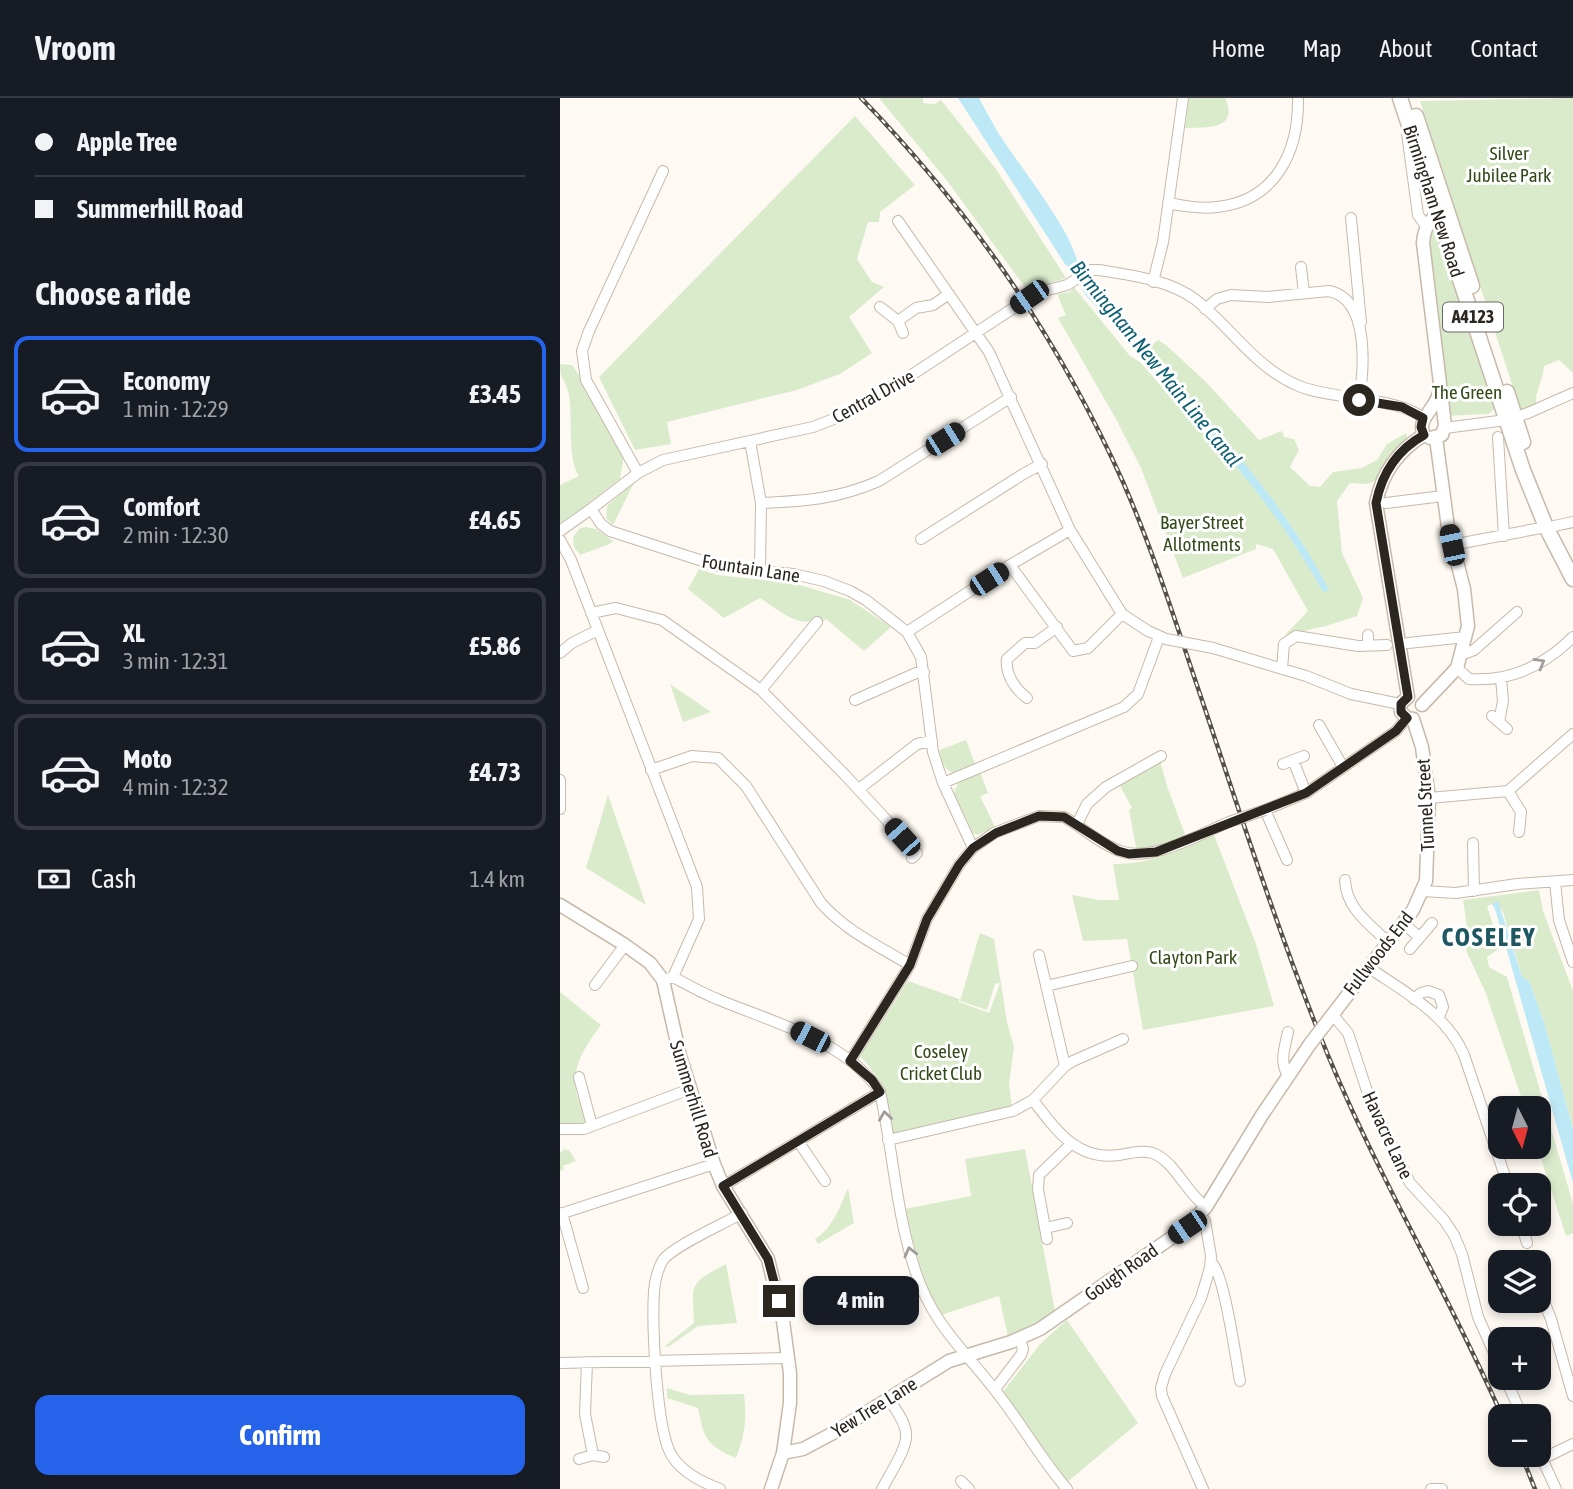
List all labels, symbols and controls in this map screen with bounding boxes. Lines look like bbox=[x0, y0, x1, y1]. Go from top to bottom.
text: Vroom bbox=[35, 29, 116, 67]
text: Home bbox=[1211, 35, 1265, 62]
text: Map bbox=[1303, 35, 1341, 62]
text: About bbox=[1379, 35, 1432, 62]
text: Contact bbox=[1470, 35, 1538, 62]
street label: Birmingham New Road bbox=[1399, 122, 1469, 280]
text: Apple Tree bbox=[77, 127, 177, 157]
park label: Silver Jubilee Park bbox=[1467, 142, 1552, 186]
text: Summerhill Road bbox=[77, 194, 243, 224]
water label: Birmingham New Main Line Canal bbox=[1066, 256, 1247, 471]
text: Choose a ride bbox=[35, 275, 191, 312]
car bbox=[1006, 276, 1053, 318]
road number: A4123 bbox=[1443, 302, 1503, 331]
icon: car bbox=[39, 363, 102, 426]
street label: Central Drive bbox=[828, 364, 918, 428]
text: Economy bbox=[123, 366, 210, 396]
text: £3.45 bbox=[469, 379, 521, 409]
park label: The Green bbox=[1432, 381, 1502, 403]
route start bbox=[1343, 384, 1375, 416]
text: 1 min · 12:29 bbox=[123, 396, 229, 422]
car bbox=[922, 419, 969, 459]
icon: car bbox=[39, 489, 102, 552]
text: Comfort bbox=[123, 492, 200, 522]
text: £4.65 bbox=[469, 505, 521, 535]
park label: Bayer Street Allotments bbox=[1160, 511, 1244, 555]
text: 2 min · 12:30 bbox=[123, 522, 229, 548]
car bbox=[1438, 522, 1467, 568]
street label: Fountain Lane bbox=[700, 549, 802, 587]
car bbox=[966, 559, 1013, 599]
icon: car bbox=[39, 615, 102, 678]
text: XL bbox=[123, 618, 145, 648]
text: £5.86 bbox=[469, 631, 521, 661]
text: 3 min · 12:31 bbox=[123, 648, 229, 674]
one-way arrow bbox=[1533, 658, 1546, 671]
icon: car bbox=[39, 741, 102, 804]
text: Moto bbox=[123, 744, 172, 774]
text: £4.73 bbox=[469, 757, 521, 787]
street label: Tunnel Street bbox=[1412, 758, 1438, 852]
text: 4 min · 12:32 bbox=[123, 774, 229, 800]
car bbox=[881, 814, 924, 860]
icon: cash bbox=[35, 860, 73, 898]
text: Cash bbox=[91, 864, 137, 894]
text: 1.4 km bbox=[469, 866, 525, 892]
street label: Fullwoods End bbox=[1338, 907, 1418, 999]
district label: COSELEY bbox=[1441, 922, 1537, 952]
park label: Clayton Park bbox=[1149, 946, 1238, 968]
car bbox=[787, 1018, 834, 1056]
street label: Summerhill Road bbox=[666, 1038, 722, 1160]
park label: Coseley Cricket Club bbox=[900, 1040, 982, 1084]
street label: Havacre Lane bbox=[1358, 1088, 1418, 1182]
north arrow bbox=[1488, 1096, 1550, 1158]
map controls bbox=[1488, 1096, 1551, 1467]
one-way arrow bbox=[877, 1110, 892, 1122]
button: locate bbox=[1488, 1173, 1551, 1236]
car bbox=[1164, 1207, 1211, 1247]
street label: Gough Road bbox=[1080, 1239, 1162, 1305]
one-way arrow bbox=[904, 1246, 918, 1258]
button: layers bbox=[1488, 1250, 1551, 1313]
callout: 4 min bbox=[804, 1276, 919, 1326]
route end bbox=[763, 1285, 795, 1317]
text: 4 min bbox=[838, 1287, 884, 1313]
button: + bbox=[1488, 1327, 1551, 1390]
street label: Yew Tree Lane bbox=[827, 1372, 921, 1442]
button: Confirm bbox=[35, 1395, 525, 1475]
button: − bbox=[1488, 1404, 1551, 1467]

